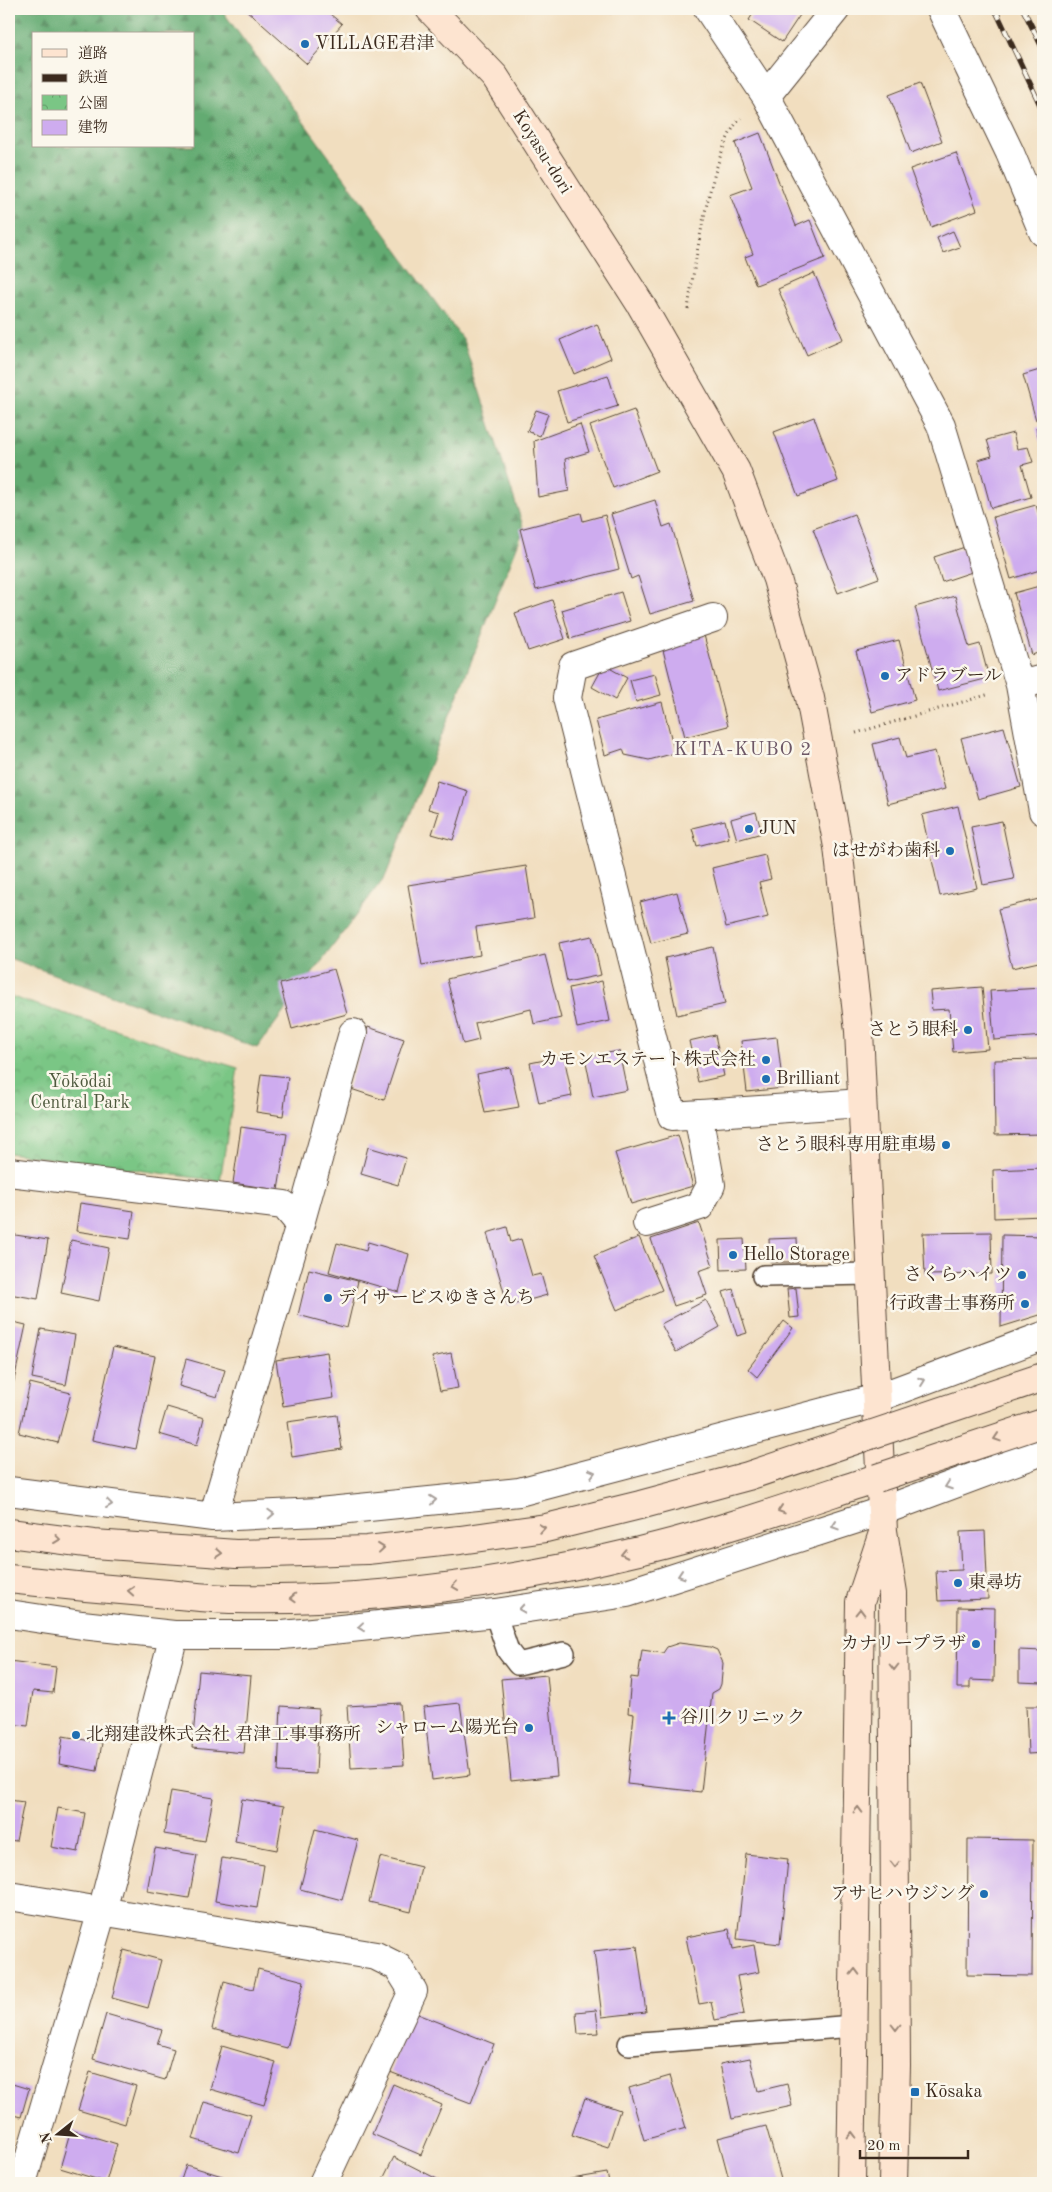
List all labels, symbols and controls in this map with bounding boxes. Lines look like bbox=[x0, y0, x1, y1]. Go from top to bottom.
legend bbox=[32, 32, 195, 148]
place label: VILLAGE君津 bbox=[315, 34, 434, 53]
marker: VILLAGE君津 bbox=[299, 38, 311, 50]
text: 道路 bbox=[78, 45, 108, 62]
text: 鉄道 bbox=[78, 69, 108, 86]
text: 公園 bbox=[78, 95, 108, 112]
street label: Koyasu-dori bbox=[509, 107, 575, 197]
text: 建物 bbox=[78, 119, 108, 136]
place label: アドラブール bbox=[895, 666, 1002, 685]
marker: アドラブール bbox=[879, 670, 891, 682]
district label: KITA-KUBO 2 bbox=[674, 741, 812, 760]
place label: JUN bbox=[759, 820, 797, 838]
marker: JUN bbox=[743, 823, 755, 835]
place label: はせがわ歯科 bbox=[832, 841, 940, 860]
marker: はせがわ歯科 bbox=[944, 845, 956, 857]
place label: さとう眼科 bbox=[868, 1020, 958, 1039]
marker: さとう眼科 bbox=[962, 1024, 974, 1036]
place label: カモンエステート株式会社 bbox=[540, 1049, 756, 1069]
marker: カモンエステート株式会社 bbox=[760, 1054, 772, 1066]
place label: Brilliant bbox=[776, 1070, 840, 1088]
park label: Yōkōdai Central Park bbox=[30, 1073, 130, 1112]
marker: Brilliant bbox=[760, 1073, 772, 1085]
place label: さとう眼科専用駐車場 bbox=[756, 1134, 936, 1154]
marker: さとう眼科専用駐車場 bbox=[940, 1139, 952, 1151]
place label: Hello Storage bbox=[743, 1246, 850, 1264]
marker: Hello Storage bbox=[727, 1249, 739, 1261]
place label: さくらハイツ bbox=[904, 1265, 1012, 1284]
marker: さくらハイツ bbox=[1016, 1269, 1028, 1281]
place label: デイサービスゆきさんち bbox=[338, 1288, 535, 1307]
marker: デイサービスゆきさんち bbox=[322, 1292, 334, 1304]
place label: 行政書士事務所 bbox=[889, 1293, 1015, 1313]
marker: 行政書士事務所 bbox=[1019, 1298, 1031, 1310]
one-way arrow bbox=[918, 1377, 926, 1387]
one-way arrow bbox=[993, 1432, 1002, 1442]
one-way arrow bbox=[588, 1468, 596, 1478]
one-way arrow bbox=[945, 1480, 953, 1490]
one-way arrow bbox=[429, 1495, 437, 1506]
one-way arrow bbox=[105, 1498, 114, 1508]
one-way arrow bbox=[777, 1504, 786, 1514]
one-way arrow bbox=[268, 1509, 275, 1519]
one-way arrow bbox=[832, 1520, 840, 1530]
one-way arrow bbox=[538, 1523, 547, 1533]
one-way arrow bbox=[53, 1533, 61, 1544]
one-way arrow bbox=[378, 1543, 386, 1554]
one-way arrow bbox=[215, 1547, 223, 1558]
one-way arrow bbox=[620, 1548, 629, 1559]
one-way arrow bbox=[677, 1570, 685, 1580]
place label: 東尋坊 bbox=[968, 1572, 1022, 1592]
marker: 東尋坊 bbox=[952, 1577, 964, 1589]
one-way arrow bbox=[450, 1580, 458, 1591]
one-way arrow bbox=[126, 1586, 134, 1597]
one-way arrow bbox=[289, 1593, 296, 1603]
one-way arrow bbox=[518, 1603, 526, 1614]
one-way arrow bbox=[855, 1608, 865, 1616]
one-way arrow bbox=[356, 1621, 364, 1632]
place label: カナリープラザ bbox=[841, 1634, 966, 1653]
marker: カナリープラザ bbox=[970, 1638, 982, 1650]
one-way arrow bbox=[889, 1664, 899, 1671]
place label: 谷川クリニック bbox=[680, 1708, 805, 1727]
marker: 谷川クリニック bbox=[662, 1711, 676, 1725]
place label: シャローム陽光台 bbox=[375, 1717, 519, 1737]
marker: シャローム陽光台 bbox=[523, 1722, 535, 1734]
place label: 北翔建設株式会社 君津工事事務所 bbox=[86, 1724, 361, 1744]
marker: 北翔建設株式会社 君津工事事務所 bbox=[70, 1729, 82, 1741]
one-way arrow bbox=[853, 1805, 863, 1813]
one-way arrow bbox=[890, 1861, 900, 1869]
place label: アサヒハウジング bbox=[831, 1884, 974, 1903]
marker: アサヒハウジング bbox=[978, 1888, 990, 1900]
one-way arrow bbox=[849, 1968, 860, 1976]
one-way arrow bbox=[891, 2024, 901, 2031]
place label: Kōsaka bbox=[925, 2083, 983, 2101]
marker: Kōsaka bbox=[909, 2086, 921, 2098]
north arrow bbox=[32, 2110, 82, 2160]
scale bar bbox=[860, 2127, 967, 2159]
text: N bbox=[38, 2130, 55, 2145]
one-way arrow bbox=[847, 2130, 857, 2138]
text: 20 m bbox=[867, 2139, 901, 2154]

